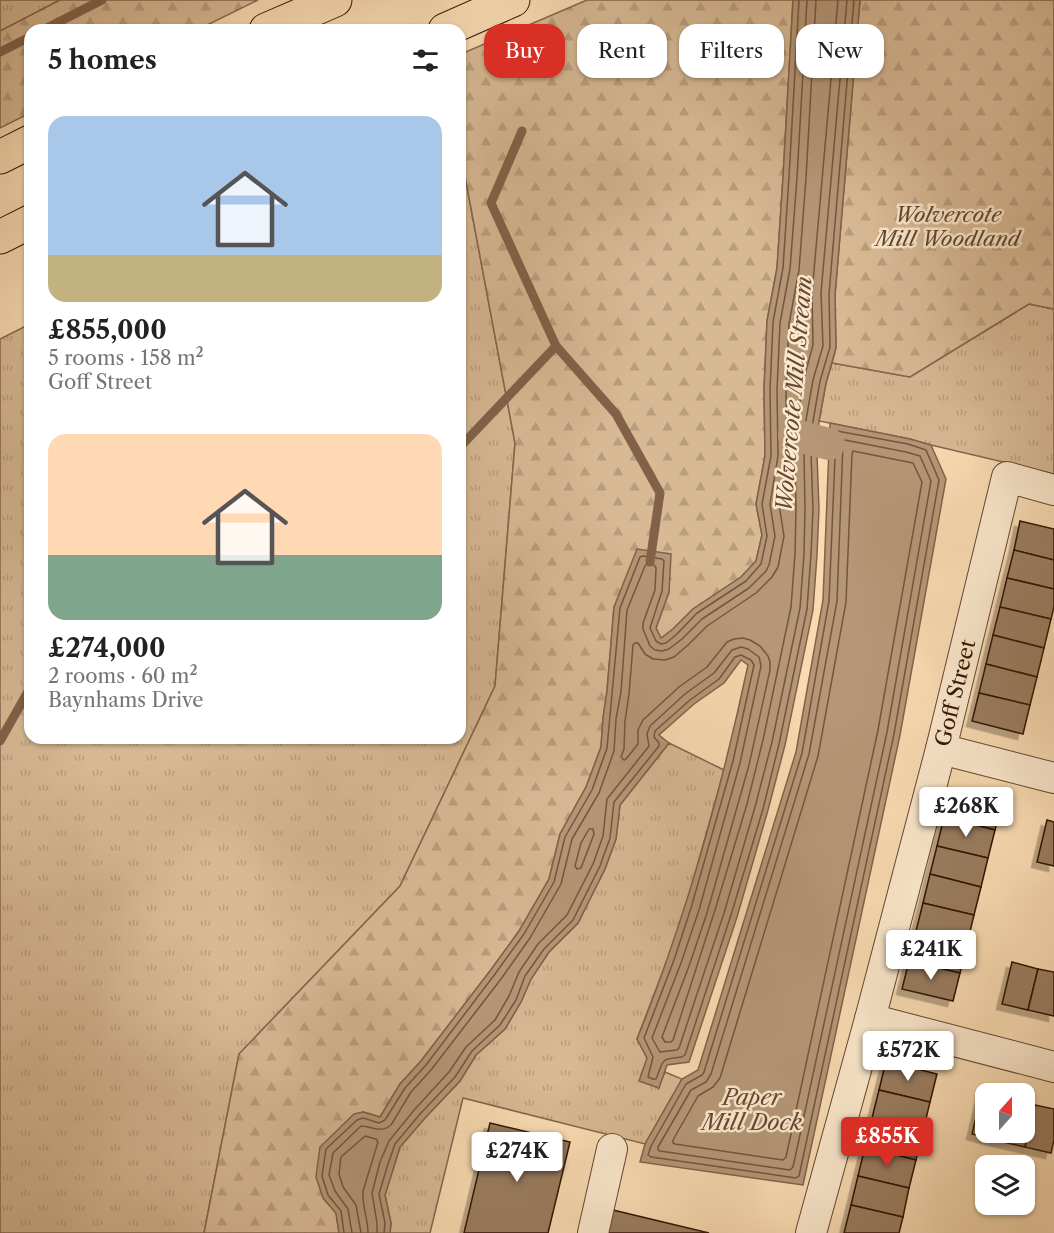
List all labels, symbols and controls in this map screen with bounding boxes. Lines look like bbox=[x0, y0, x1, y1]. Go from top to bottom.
chip: Buy bbox=[484, 24, 565, 78]
chip: Rent bbox=[577, 24, 667, 78]
chip: Filters bbox=[679, 24, 784, 78]
chip: New bbox=[796, 24, 884, 78]
text: 5 homes bbox=[48, 44, 157, 76]
icon: filters bbox=[409, 44, 442, 77]
icon: home bbox=[191, 155, 299, 263]
park label: Wolvercote Mill Woodland bbox=[873, 202, 1023, 251]
water label: Wolvercote Mill Stream bbox=[770, 275, 818, 513]
text: £855,000 bbox=[48, 314, 167, 346]
text: 5 rooms · 158 m² bbox=[48, 346, 204, 370]
text: Goff Street bbox=[48, 370, 152, 394]
icon: home bbox=[191, 473, 299, 581]
text: £274,000 bbox=[48, 632, 165, 664]
street label: Goff Street bbox=[930, 636, 980, 749]
text: 2 rooms · 60 m² bbox=[48, 664, 198, 688]
text: Baynhams Drive bbox=[48, 688, 203, 712]
pin: £268K bbox=[924, 787, 1008, 838]
text: £268K bbox=[933, 794, 999, 818]
pin: £241K bbox=[889, 930, 973, 981]
text: £241K bbox=[900, 937, 962, 961]
pin: £572K bbox=[866, 1031, 950, 1082]
text: £572K bbox=[877, 1038, 939, 1062]
north arrow bbox=[975, 1083, 1035, 1143]
map controls bbox=[975, 1083, 1035, 1215]
water label: Paper Mill Dock bbox=[699, 1084, 803, 1136]
pin: £855K bbox=[845, 1117, 929, 1168]
text: £855K bbox=[855, 1124, 919, 1148]
pin: £274K bbox=[475, 1132, 559, 1183]
text: £274K bbox=[486, 1139, 548, 1163]
button: layers bbox=[975, 1155, 1035, 1215]

